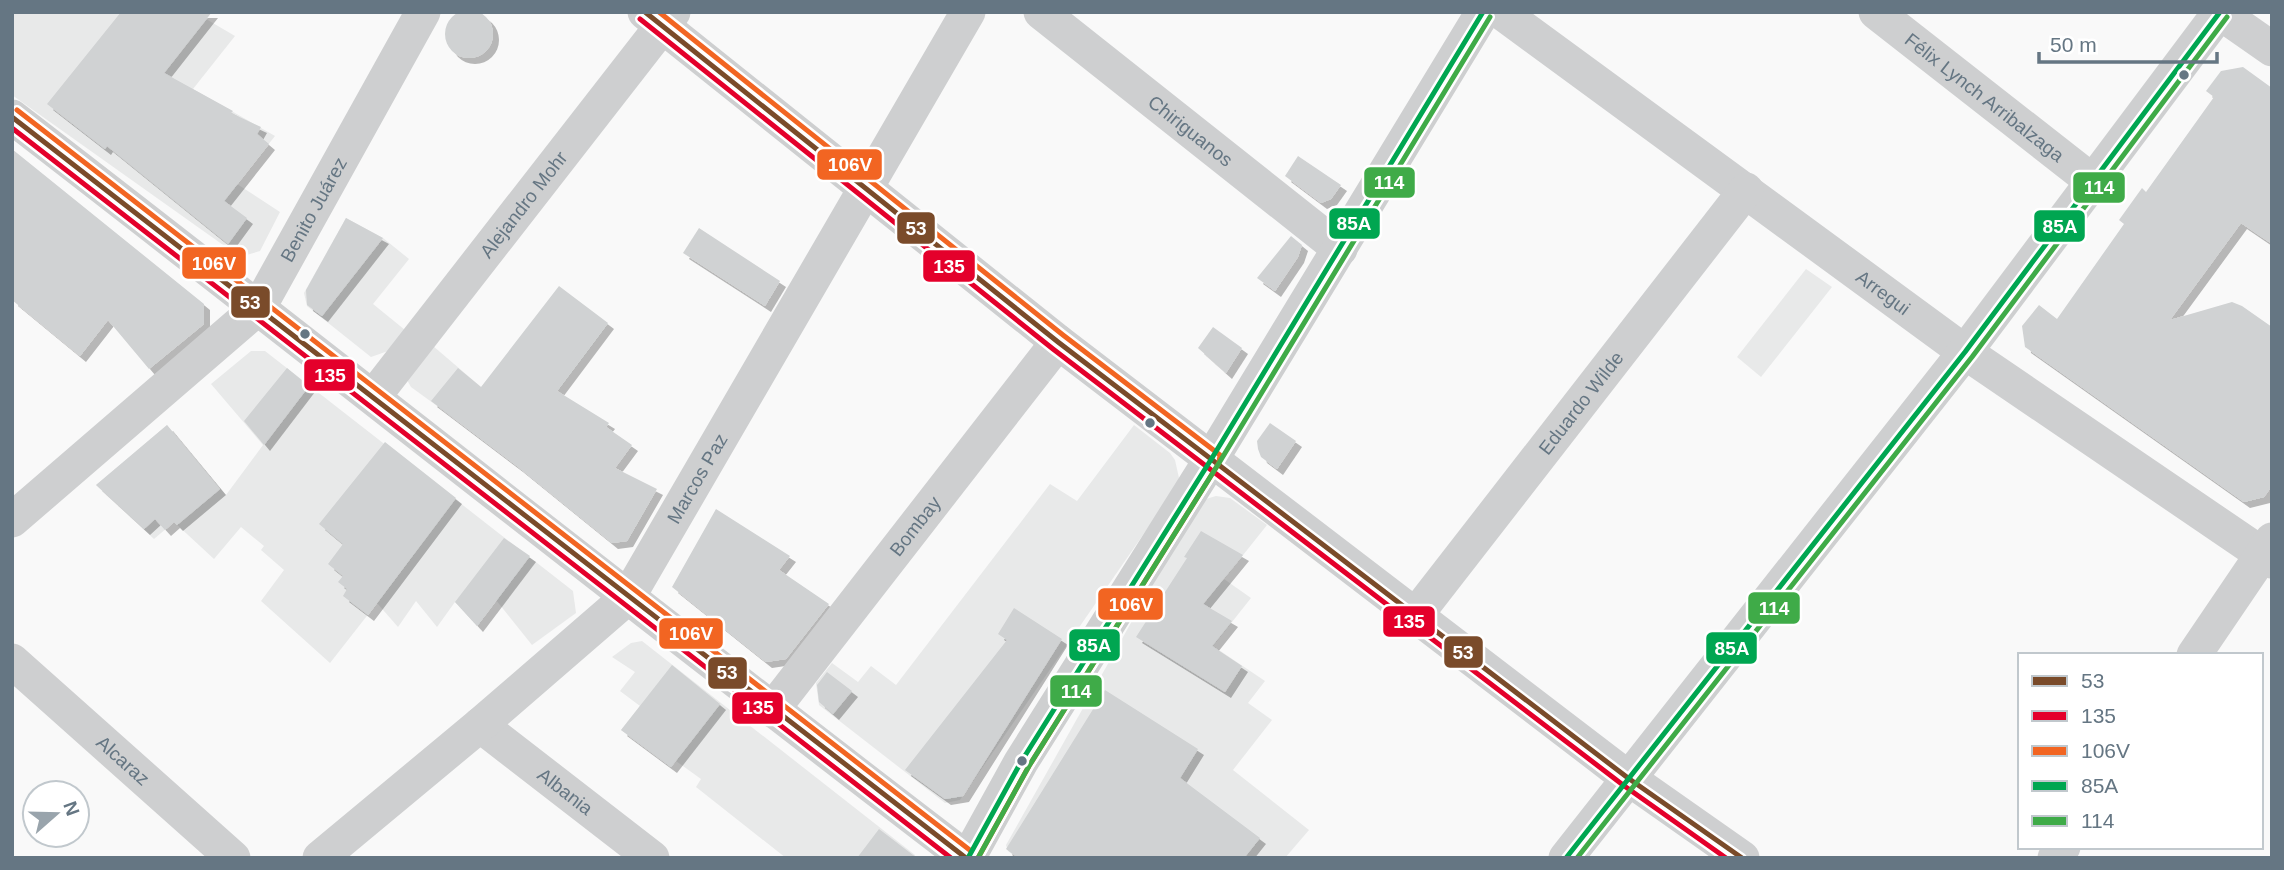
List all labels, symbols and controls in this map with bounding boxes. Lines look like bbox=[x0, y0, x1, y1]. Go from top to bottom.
scale bar bbox=[2039, 21, 2218, 65]
street label: Félix Lynch Arribalzaga bbox=[1901, 29, 2068, 166]
text: 50 m bbox=[2050, 33, 2097, 56]
unlabelled marker bbox=[2177, 68, 2191, 82]
street label: Chiriguanos bbox=[1144, 91, 1237, 171]
street label: Alejandro Mohr bbox=[476, 147, 572, 262]
line badge: 106V bbox=[816, 148, 883, 181]
street label: Benito Juárez bbox=[276, 154, 351, 265]
text: 106V bbox=[828, 154, 873, 175]
line badge: 114 bbox=[1363, 166, 1416, 199]
line badge: 114 bbox=[2072, 171, 2126, 204]
text: 114 bbox=[1374, 172, 1405, 193]
text: 114 bbox=[2084, 177, 2115, 198]
line badge: 85A bbox=[1328, 207, 1381, 240]
line badge: 85A bbox=[2033, 209, 2086, 243]
line badge: 53 bbox=[896, 211, 936, 245]
text: 85A bbox=[1337, 213, 1372, 234]
text: 85A bbox=[2043, 216, 2078, 237]
text: 53 bbox=[905, 218, 927, 239]
line badge: 106V bbox=[181, 246, 247, 280]
line badge: 135 bbox=[922, 249, 976, 283]
text: 106V bbox=[192, 253, 237, 274]
text: 135 bbox=[933, 256, 965, 277]
street label: Arregui bbox=[1852, 266, 1914, 319]
line badge: 53 bbox=[230, 285, 271, 319]
text: 53 bbox=[239, 292, 261, 313]
unlabelled marker bbox=[298, 327, 312, 341]
street label: Eduardo Wilde bbox=[1534, 347, 1628, 459]
line badge: 135 bbox=[303, 358, 356, 392]
text: 135 bbox=[314, 365, 346, 386]
unlabelled marker bbox=[1143, 416, 1157, 430]
street label: Marcos Paz bbox=[663, 430, 732, 527]
street label: Bombay bbox=[886, 492, 945, 560]
line badge: 106V bbox=[1097, 587, 1164, 621]
line badge: 114 bbox=[1747, 591, 1801, 625]
text: 106V bbox=[1109, 594, 1154, 615]
text: 114 bbox=[1759, 598, 1790, 619]
line badge: 135 bbox=[1382, 605, 1436, 638]
text: 135 bbox=[1393, 611, 1425, 632]
line badge: 106V bbox=[658, 617, 724, 650]
text: 106V bbox=[669, 623, 714, 644]
line badge: 85A bbox=[1068, 628, 1121, 662]
line badge: 85A bbox=[1705, 631, 1758, 665]
text: 85A bbox=[1077, 635, 1112, 656]
line badge: 53 bbox=[1443, 635, 1484, 669]
text: 85A bbox=[1715, 638, 1750, 659]
text: 53 bbox=[1452, 642, 1474, 663]
legend bbox=[2018, 653, 2263, 849]
line badge: 53 bbox=[707, 656, 748, 690]
text: 53 bbox=[716, 662, 738, 683]
text: 53 bbox=[2081, 669, 2104, 692]
line badge: 114 bbox=[1049, 674, 1103, 708]
text: 114 bbox=[1061, 681, 1092, 702]
line badge: 135 bbox=[731, 691, 784, 725]
text: 135 bbox=[742, 697, 774, 718]
text: 135 bbox=[2081, 704, 2116, 727]
street label: Alcaraz bbox=[92, 732, 154, 789]
text: 106V bbox=[2081, 739, 2130, 762]
unlabelled marker bbox=[1015, 754, 1029, 768]
street label: Albania bbox=[534, 764, 597, 819]
text: 85A bbox=[2081, 774, 2118, 797]
north arrow bbox=[21, 779, 91, 849]
text: N bbox=[59, 798, 84, 818]
text: 114 bbox=[2081, 809, 2115, 832]

